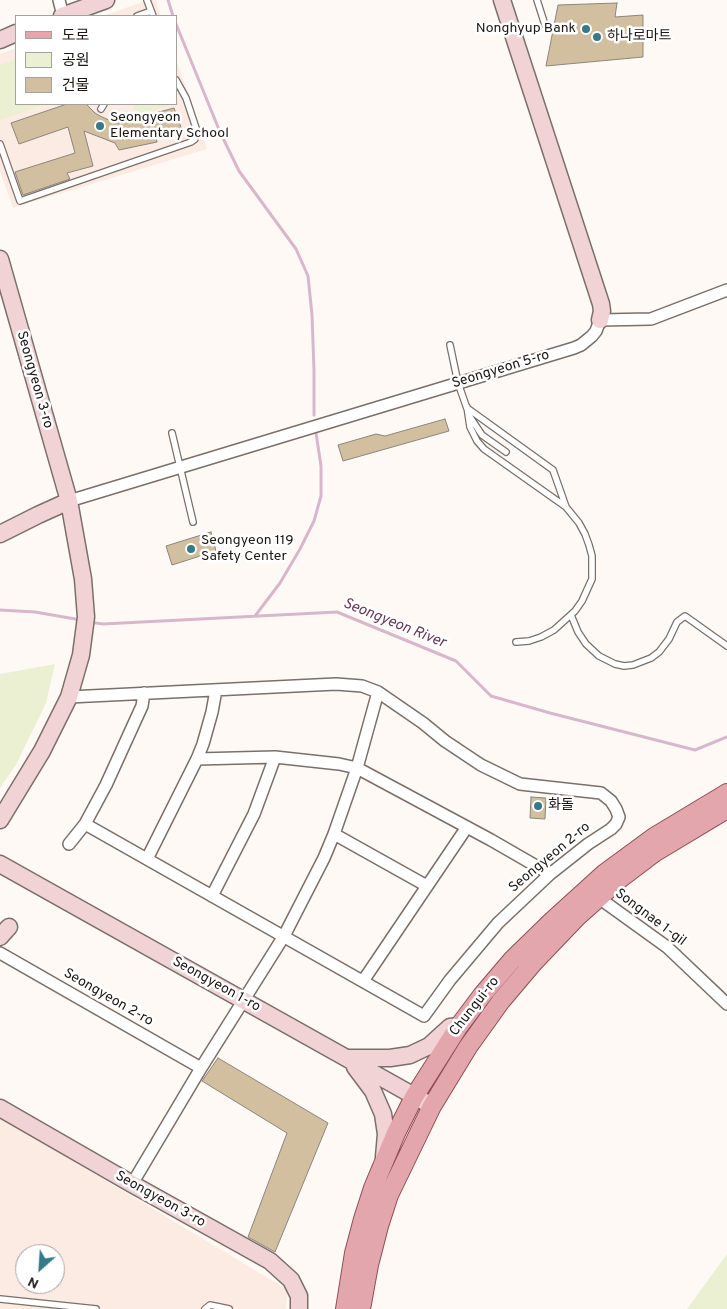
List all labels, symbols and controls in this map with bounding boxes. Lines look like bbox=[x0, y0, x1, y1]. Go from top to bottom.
legend bbox=[15, 15, 178, 105]
place label: Nonghyup Bank bbox=[476, 21, 576, 37]
marker: Nonghyup Bank bbox=[580, 23, 592, 35]
text: 도로 bbox=[62, 27, 90, 46]
place label: 하나로마트 bbox=[607, 29, 671, 45]
marker: 하나로마트 bbox=[591, 31, 603, 43]
text: 공원 bbox=[62, 52, 90, 71]
text: 건물 bbox=[62, 77, 90, 96]
place label: Seongyeon Elementary School bbox=[110, 110, 229, 142]
marker: Seongyeon Elementary School bbox=[94, 120, 106, 132]
street label: Seongyeon 3-ro bbox=[12, 329, 56, 431]
street label: Seongyeon 5-ro bbox=[450, 347, 552, 393]
place label: Seongyeon 119 Safety Center bbox=[201, 533, 294, 566]
marker: Seongyeon 119 Safety Center bbox=[185, 543, 197, 555]
water label: Seongyeon River bbox=[340, 595, 448, 653]
place label: 화돌 bbox=[548, 798, 574, 814]
marker: 화돌 bbox=[532, 800, 544, 812]
street label: Seongyeon 2-ro bbox=[506, 819, 594, 897]
street label: Songnae 1-gil bbox=[611, 886, 689, 950]
street label: Seongyeon 1-ro bbox=[169, 954, 263, 1016]
street label: Seongyeon 2-ro bbox=[60, 966, 156, 1030]
street label: Chungui-ro bbox=[447, 974, 503, 1040]
street label: Seongyeon 3-ro bbox=[112, 1168, 208, 1232]
north arrow bbox=[15, 1244, 65, 1294]
text: N bbox=[25, 1272, 42, 1292]

